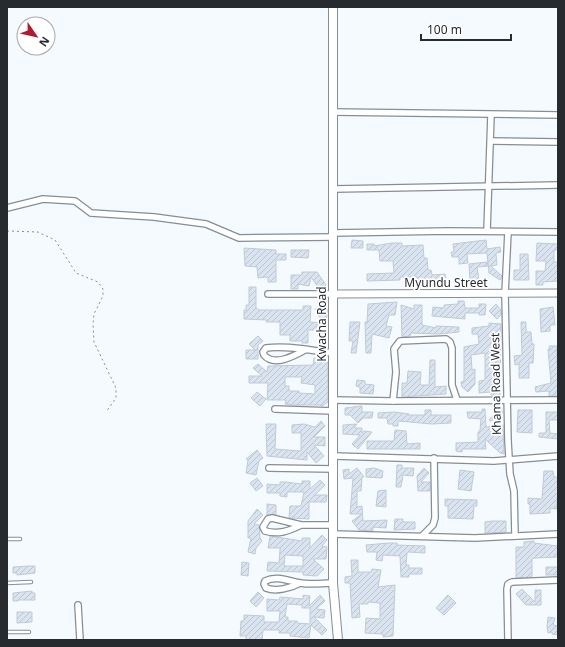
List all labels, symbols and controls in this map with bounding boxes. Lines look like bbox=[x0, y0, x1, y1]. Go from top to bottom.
north arrow bbox=[16, 16, 56, 56]
scale bar bbox=[421, 16, 511, 42]
text: 100 m bbox=[427, 21, 462, 38]
text: N bbox=[36, 34, 53, 50]
street label: Myundu Street bbox=[404, 274, 488, 291]
street label: Kwacha Road bbox=[313, 286, 330, 362]
street label: Khama Road West bbox=[486, 332, 505, 435]

